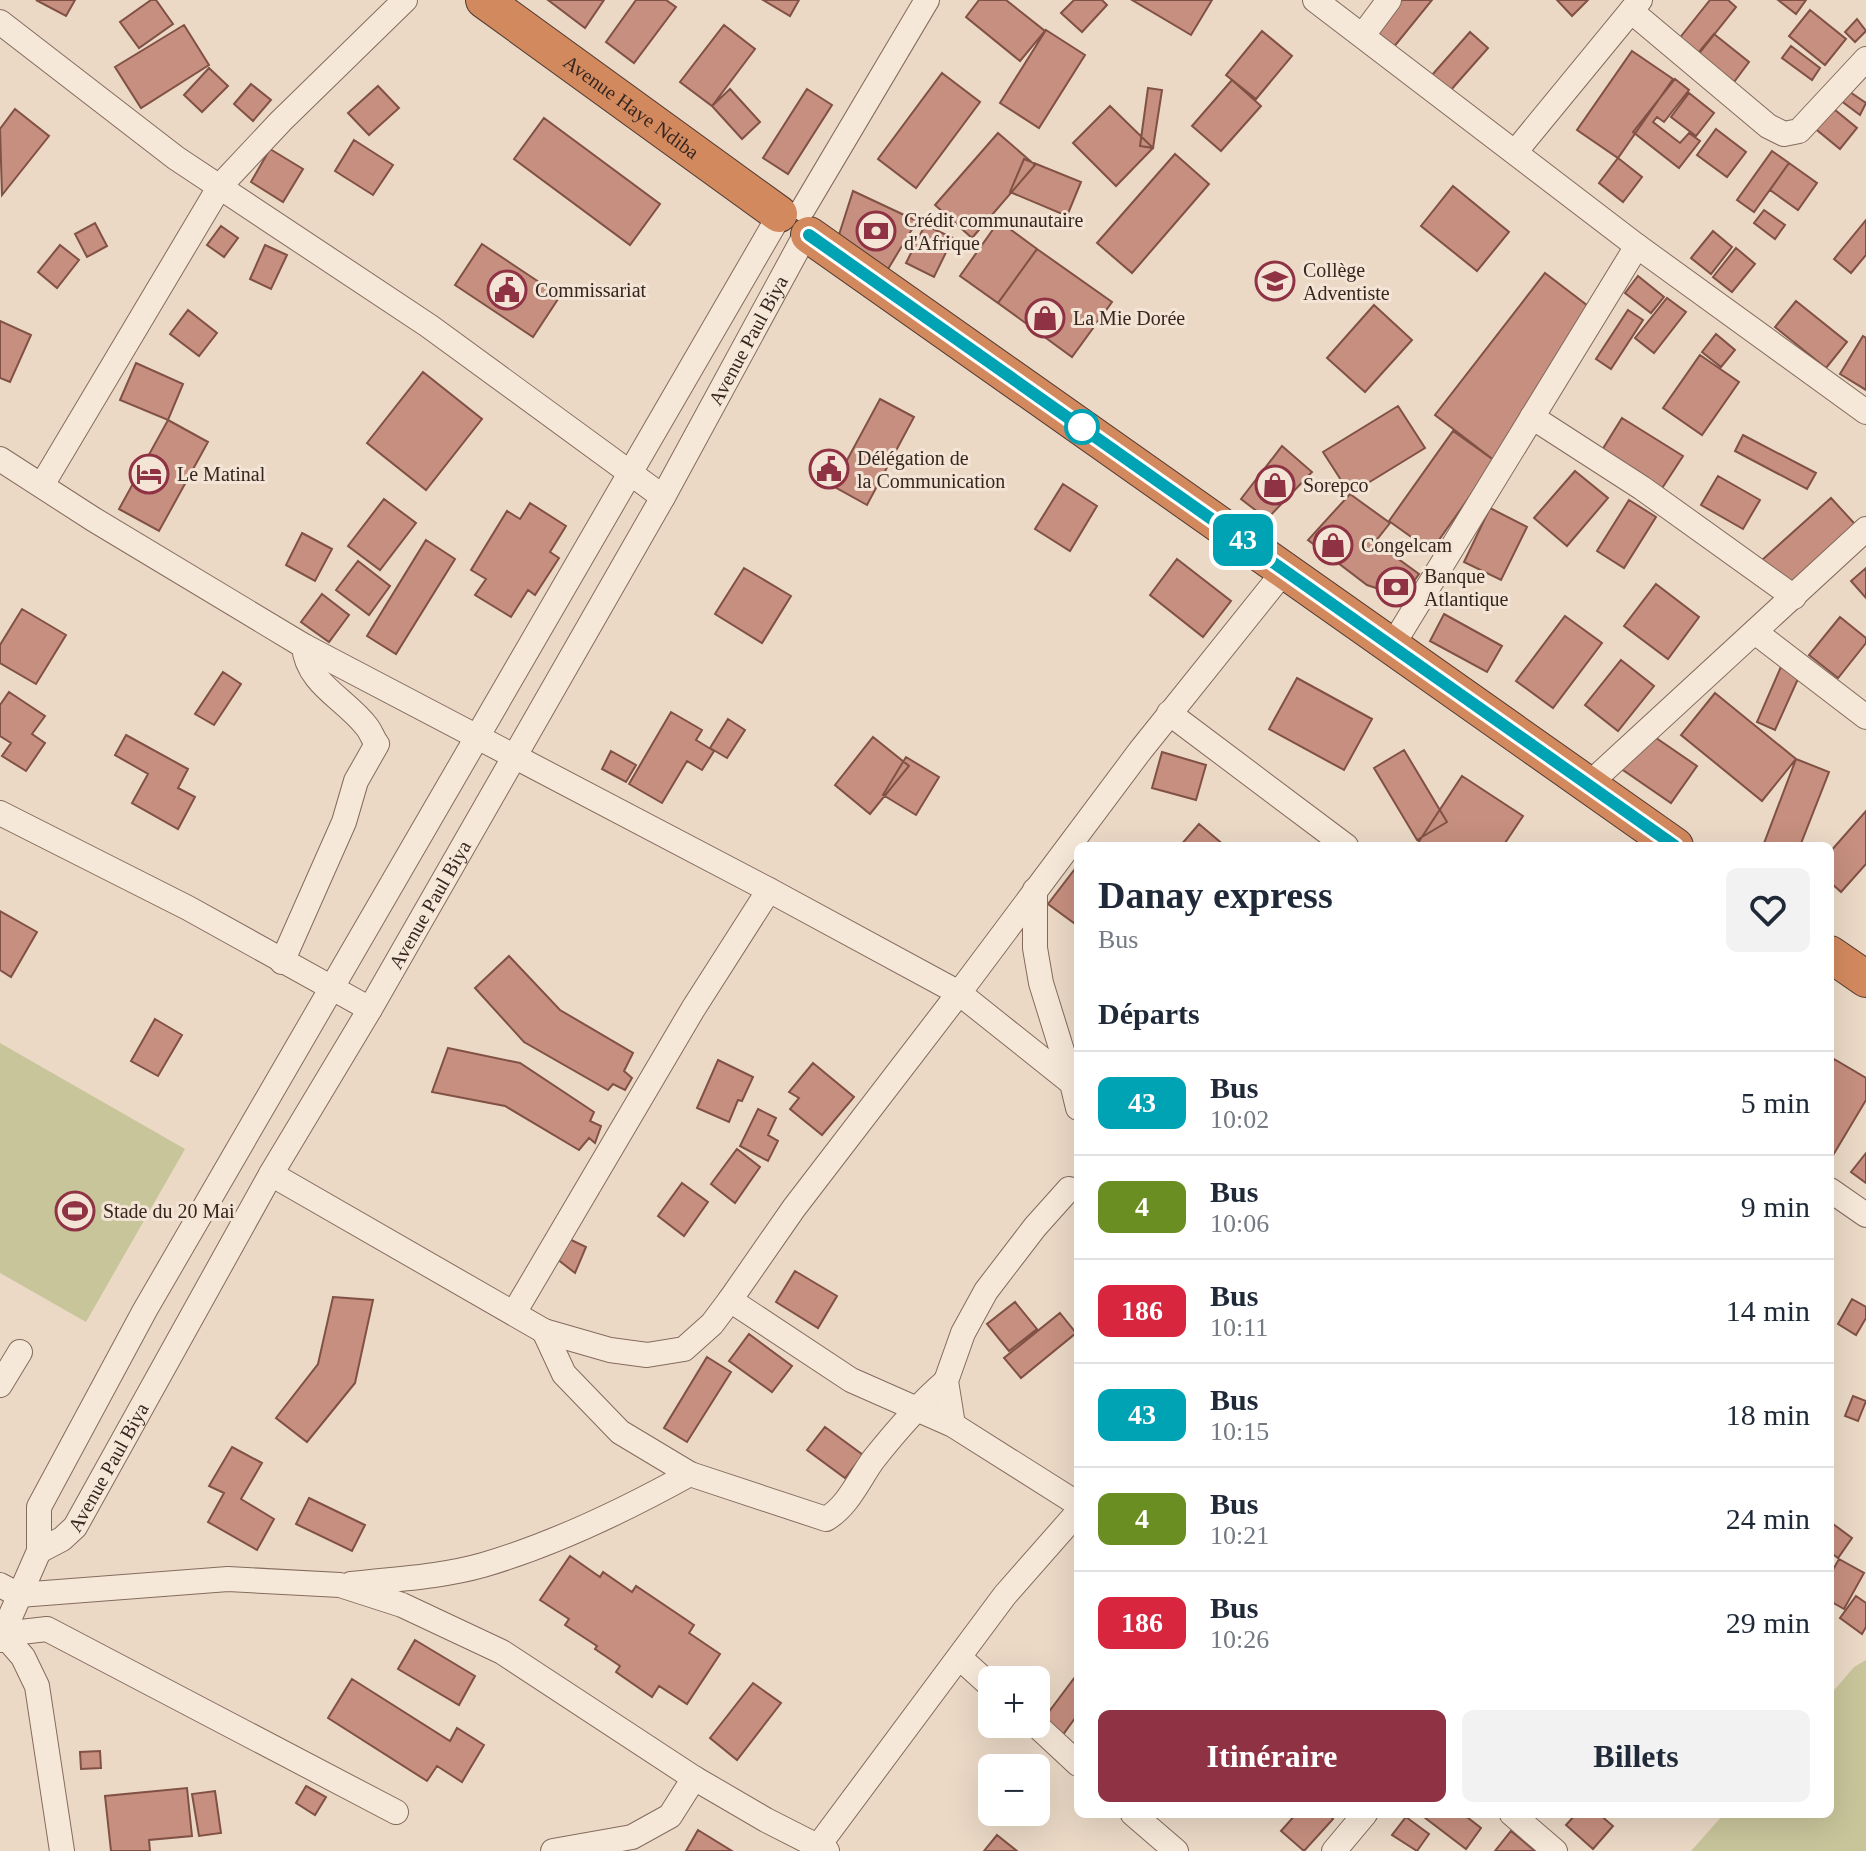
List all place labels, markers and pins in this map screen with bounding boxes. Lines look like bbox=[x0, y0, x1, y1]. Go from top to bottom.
place label: Crédit communautaire d'Afrique bbox=[904, 209, 1084, 255]
bank icon: Crédit communautaire d'Afrique bbox=[855, 210, 897, 252]
place label: Collège Adventiste bbox=[1303, 259, 1390, 304]
school or university icon: Collège Adventiste bbox=[1254, 260, 1296, 302]
public building icon: Commissariat bbox=[486, 269, 528, 311]
place label: Commissariat bbox=[535, 279, 647, 301]
shop icon: La Mie Dorée bbox=[1024, 297, 1066, 339]
place label: La Mie Dorée bbox=[1073, 307, 1185, 329]
unlabelled marker bbox=[1065, 410, 1099, 444]
place label: Délégation de la Communication bbox=[857, 447, 1005, 492]
public building icon: Délégation de la Communication bbox=[808, 448, 850, 490]
hotel icon: Le Matinal bbox=[128, 453, 170, 495]
place label: Le Matinal bbox=[177, 463, 266, 485]
shop icon: Sorepco bbox=[1254, 464, 1296, 506]
place label: Sorepco bbox=[1303, 474, 1369, 497]
shop icon: Congelcam bbox=[1312, 524, 1354, 566]
place label: Congelcam bbox=[1361, 534, 1453, 557]
place label: Banque Atlantique bbox=[1424, 565, 1509, 611]
bank icon: Banque Atlantique bbox=[1375, 566, 1417, 608]
sports icon: Stade du 20 Mai bbox=[54, 1190, 96, 1232]
place label: Stade du 20 Mai bbox=[103, 1200, 235, 1222]

